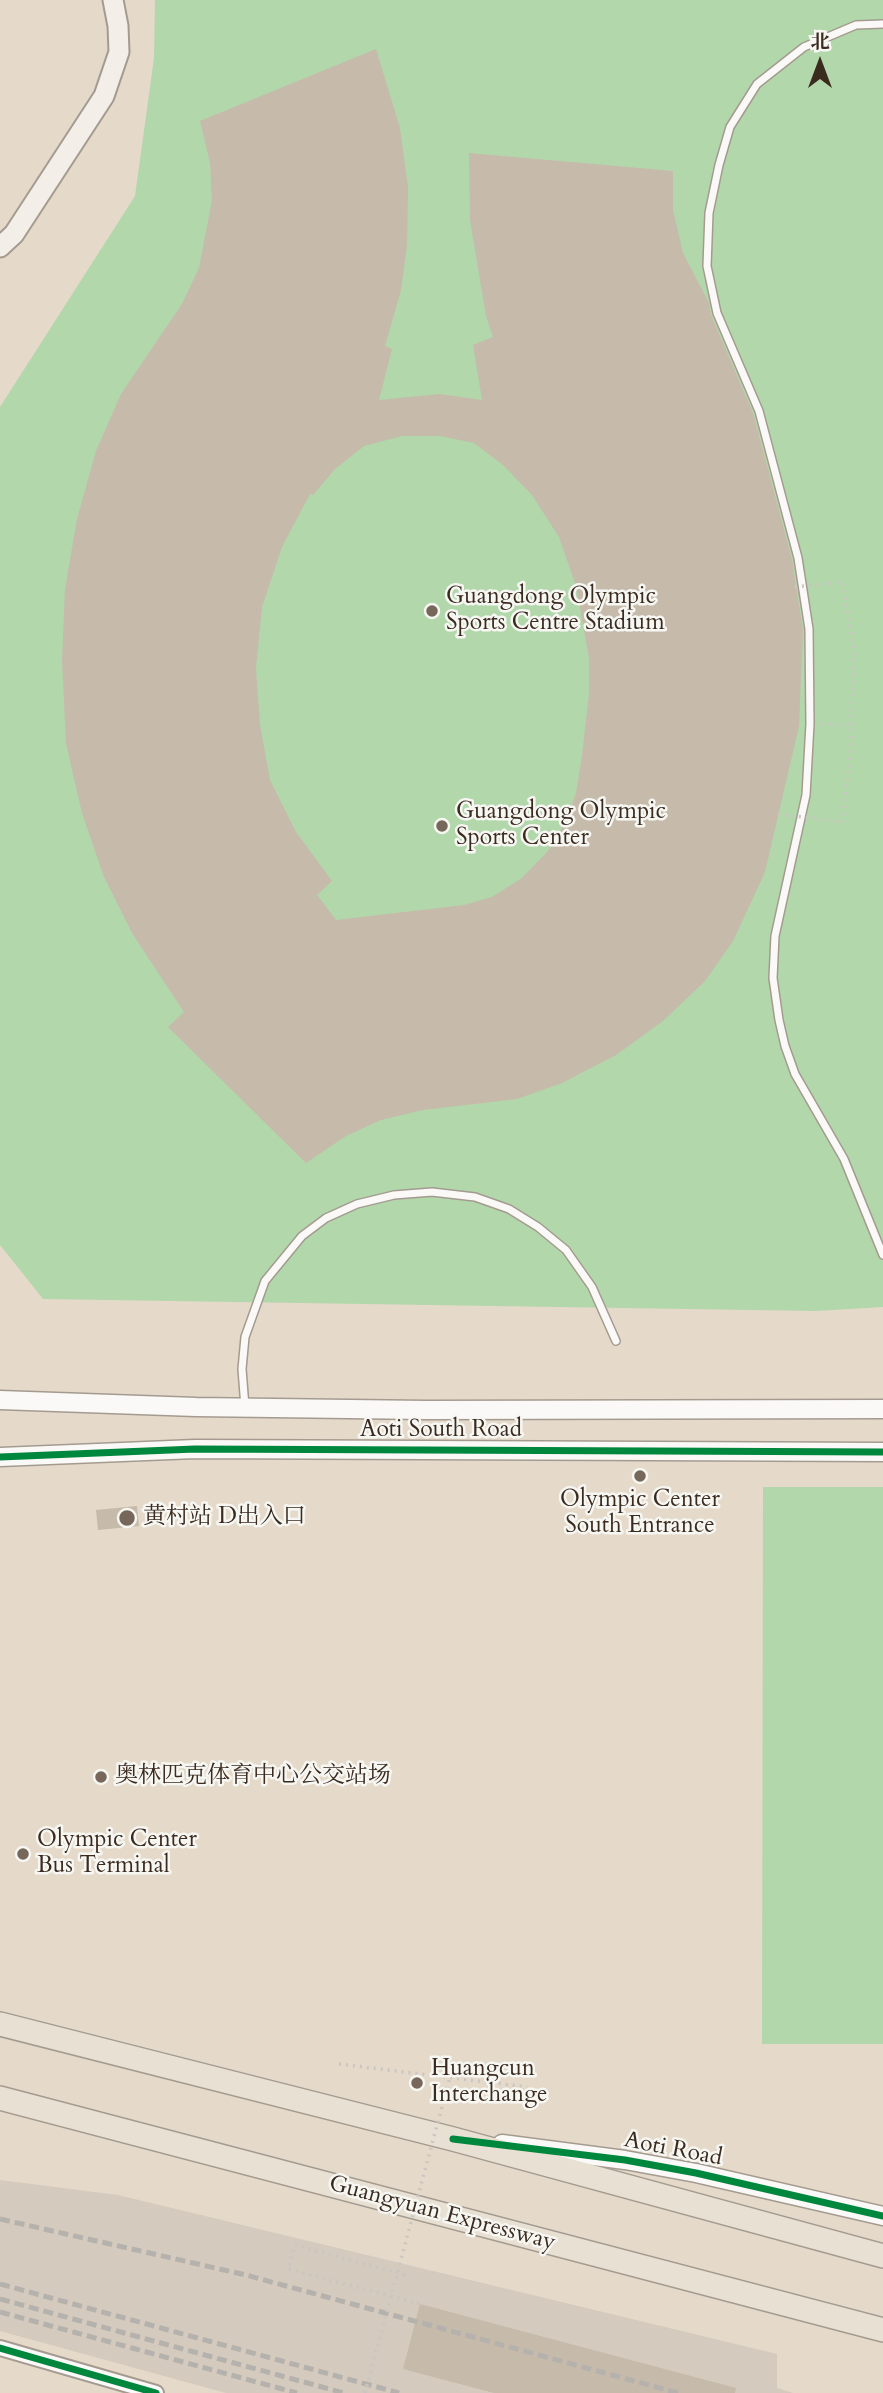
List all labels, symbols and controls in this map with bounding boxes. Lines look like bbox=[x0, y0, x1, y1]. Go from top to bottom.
north arrow bbox=[785, 28, 855, 98]
text: 北 bbox=[810, 29, 830, 55]
place label: Guangdong Olympic Sports Centre Stadium bbox=[446, 584, 665, 638]
marker: Guangdong Olympic Sports Centre Stadium bbox=[424, 603, 440, 619]
place label: Guangdong Olympic Sports Center bbox=[456, 799, 666, 853]
marker: Guangdong Olympic Sports Center bbox=[434, 818, 450, 834]
street label: Aoti South Road bbox=[360, 1417, 522, 1445]
marker: Olympic Center South Entrance bbox=[632, 1468, 648, 1484]
place label: Olympic Center South Entrance bbox=[560, 1487, 720, 1541]
place label: 黄村站 D出入口 bbox=[143, 1504, 306, 1532]
marker: 黄村站 D出入口 bbox=[117, 1508, 137, 1528]
place label: 奥林匹克体育中心公交站场 bbox=[115, 1763, 391, 1791]
marker: 奥林匹克体育中心公交站场 bbox=[93, 1769, 109, 1785]
place label: Olympic Center Bus Terminal bbox=[37, 1827, 197, 1881]
marker: Olympic Center Bus Terminal bbox=[15, 1846, 31, 1862]
place label: Huangcun Interchange bbox=[431, 2056, 547, 2110]
marker: Huangcun Interchange bbox=[409, 2075, 425, 2091]
street label: Aoti Road bbox=[622, 2127, 724, 2173]
street label: Guangyuan Expressway bbox=[326, 2170, 558, 2258]

